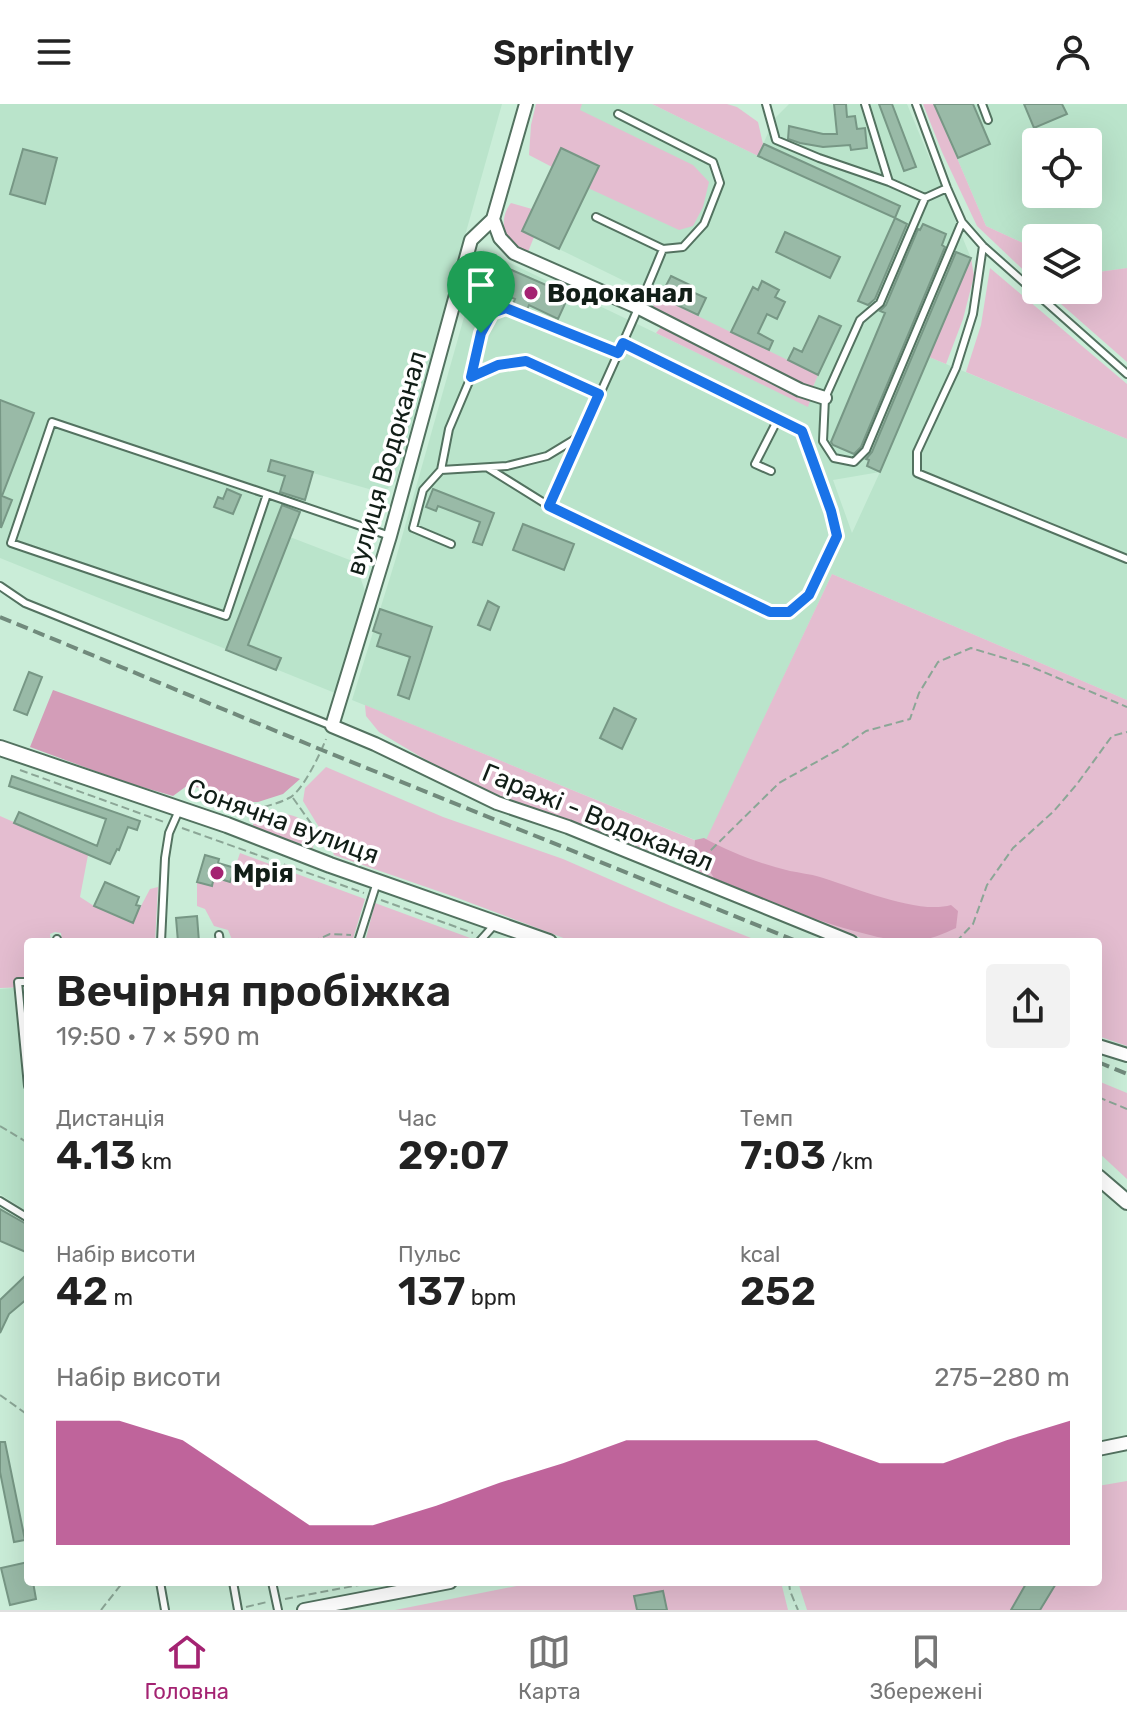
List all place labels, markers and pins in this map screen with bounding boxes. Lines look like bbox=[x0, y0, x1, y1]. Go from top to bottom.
pin bbox=[447, 251, 515, 333]
place label: Водоканал bbox=[547, 278, 693, 309]
marker: Водоканал bbox=[522, 284, 540, 302]
place label: Мрія bbox=[233, 858, 294, 889]
marker: Мрія bbox=[208, 864, 226, 882]

